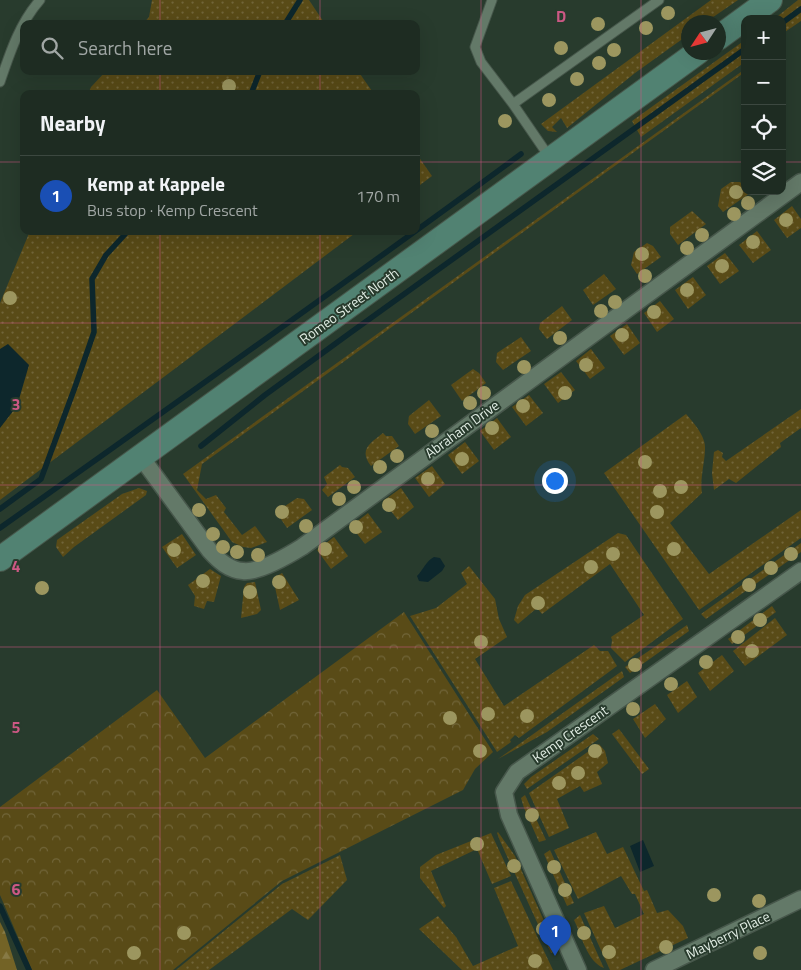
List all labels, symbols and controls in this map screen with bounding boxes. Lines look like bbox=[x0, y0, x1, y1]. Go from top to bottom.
text: D bbox=[556, 4, 566, 28]
north arrow bbox=[681, 15, 726, 60]
map controls bbox=[741, 15, 786, 195]
button: + bbox=[741, 15, 786, 60]
search box bbox=[20, 20, 420, 75]
text: Search here bbox=[78, 33, 172, 62]
icon: search bbox=[38, 34, 66, 62]
button: − bbox=[741, 60, 786, 105]
button: locate bbox=[741, 105, 786, 150]
text: Nearby bbox=[40, 107, 105, 139]
button: layers bbox=[741, 150, 786, 195]
text: Kemp at Kappele bbox=[87, 169, 225, 198]
text: 1 bbox=[52, 184, 60, 208]
text: 170 m bbox=[356, 184, 400, 208]
text: Bus stop · Kemp Crescent bbox=[87, 198, 258, 222]
street label: Romeo Street North bbox=[295, 262, 403, 349]
text: 3 bbox=[12, 392, 20, 416]
street label: Abraham Drive bbox=[420, 394, 503, 463]
your location bbox=[542, 468, 568, 494]
text: 4 bbox=[12, 554, 21, 578]
street label: Kemp Crescent bbox=[528, 700, 612, 768]
text: 5 bbox=[12, 715, 21, 739]
text: 6 bbox=[12, 877, 21, 901]
street label: Mayberry Place bbox=[682, 905, 773, 964]
pin: 1 bbox=[539, 915, 571, 956]

